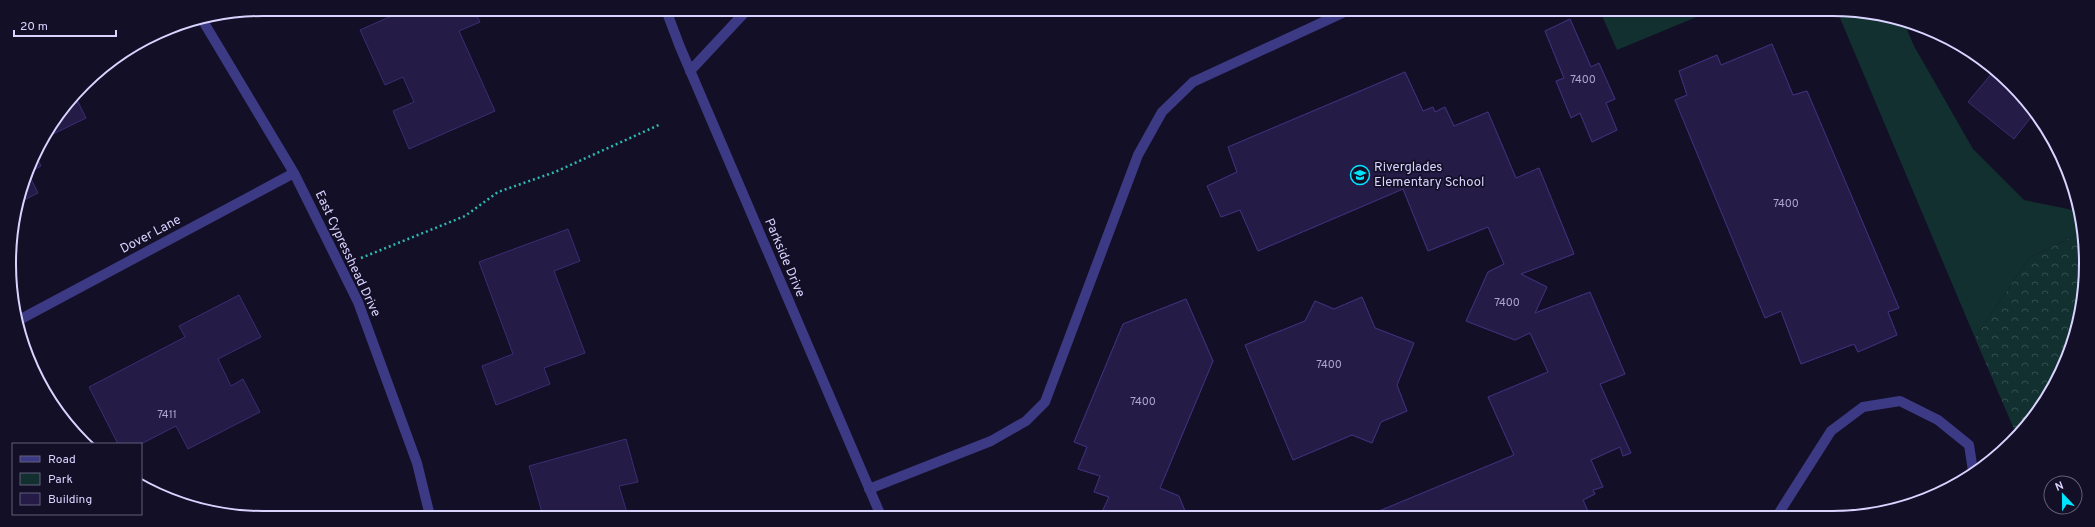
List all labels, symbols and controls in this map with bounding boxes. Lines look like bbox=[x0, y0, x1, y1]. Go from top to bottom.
scale bar bbox=[14, 12, 116, 38]
text: 20 m bbox=[20, 19, 48, 35]
house number: 7400 bbox=[1570, 73, 1596, 87]
place label: Riverglades Elementary School bbox=[1374, 160, 1484, 191]
school or university icon: Riverglades Elementary School bbox=[1349, 164, 1371, 186]
street label: East Cypresshead Drive bbox=[311, 188, 383, 320]
house number: 7400 bbox=[1773, 197, 1799, 211]
street label: Dover Lane bbox=[118, 212, 184, 258]
street label: Parkside Drive bbox=[760, 216, 808, 300]
house number: 7400 bbox=[1494, 296, 1520, 310]
house number: 7400 bbox=[1316, 358, 1342, 372]
house number: 7400 bbox=[1130, 395, 1156, 409]
house number: 7411 bbox=[157, 408, 177, 422]
legend bbox=[12, 443, 142, 515]
text: Road bbox=[48, 452, 76, 468]
text: Park bbox=[48, 472, 73, 488]
north arrow bbox=[2043, 475, 2083, 515]
text: N bbox=[2053, 479, 2066, 495]
text: Building bbox=[48, 492, 92, 508]

